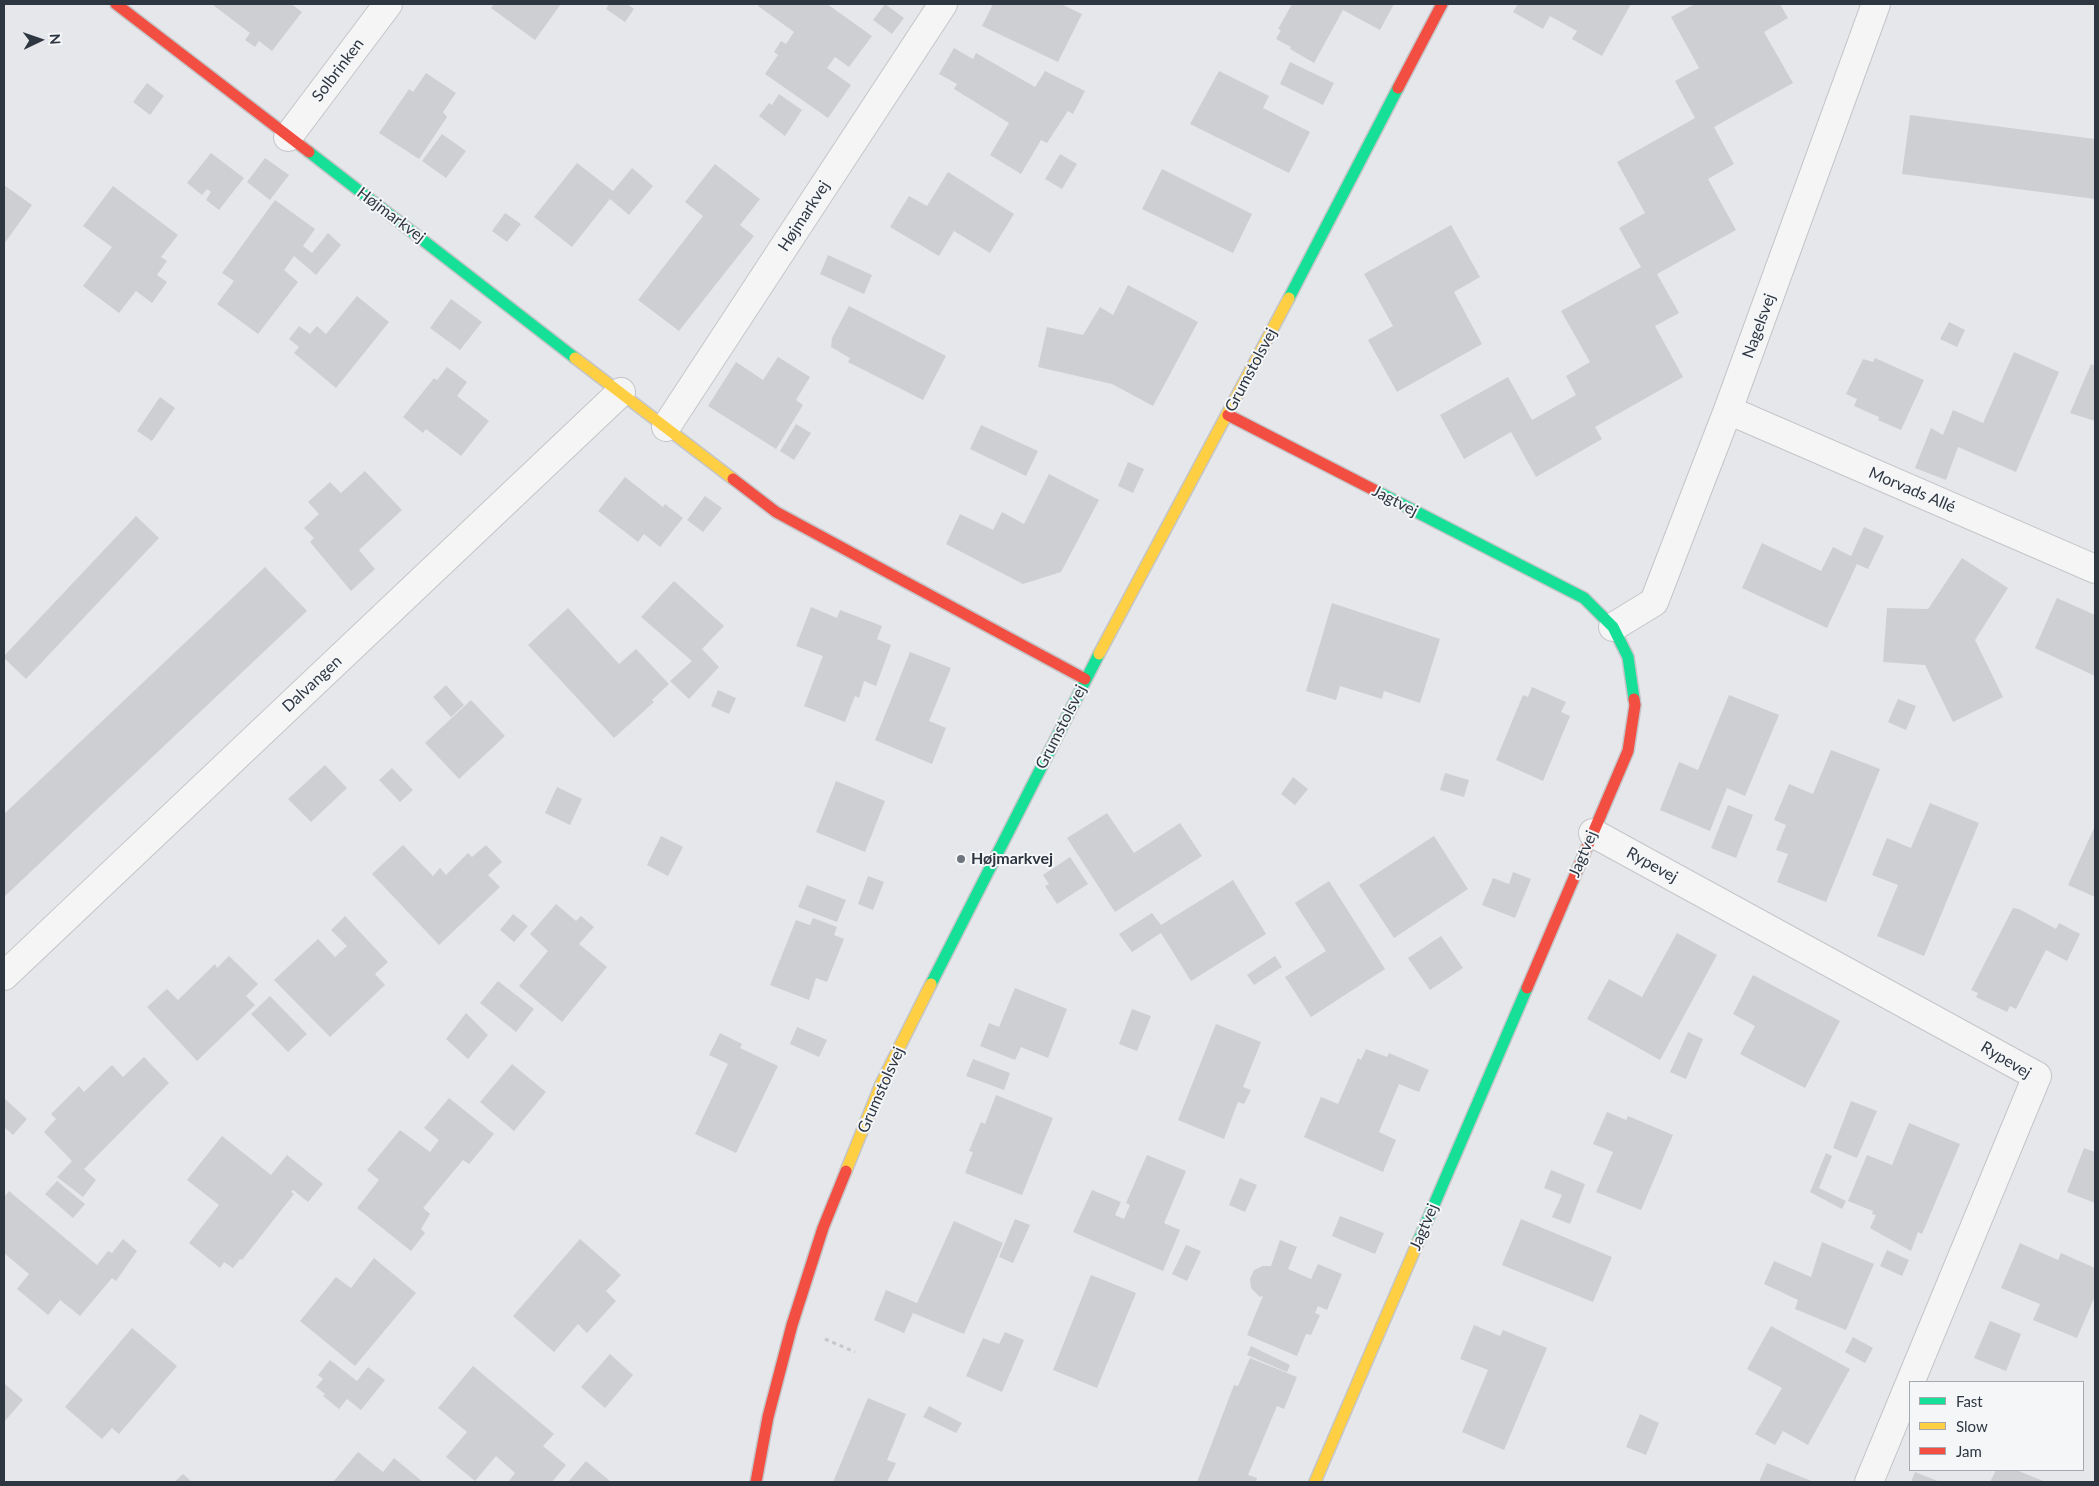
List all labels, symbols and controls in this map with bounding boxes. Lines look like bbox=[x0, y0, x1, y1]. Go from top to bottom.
north arrow bbox=[15, 15, 65, 65]
text: N bbox=[47, 33, 64, 45]
street label: Solbrinken bbox=[308, 35, 368, 105]
street label: Højmarkvej bbox=[774, 177, 834, 255]
street label: Højmarkvej bbox=[353, 183, 429, 247]
street label: Nagelsvej bbox=[1738, 291, 1780, 361]
street label: Grumstolsvej bbox=[1221, 325, 1281, 415]
street label: Morvads Allé bbox=[1866, 463, 1958, 517]
street label: Jagtvej bbox=[1369, 481, 1421, 521]
street label: Dalvangen bbox=[278, 652, 346, 716]
street label: Grumstolsvej bbox=[1032, 682, 1090, 772]
street label: Jagtvej bbox=[1565, 828, 1601, 880]
street label: Rypevej bbox=[1623, 843, 1681, 887]
place label: Højmarkvej bbox=[971, 849, 1053, 869]
marker: Højmarkvej bbox=[955, 853, 967, 865]
street label: Rypevej bbox=[1977, 1037, 2035, 1083]
street label: Grumstolsvej bbox=[854, 1044, 908, 1136]
street label: Jagtvej bbox=[1406, 1201, 1442, 1253]
legend bbox=[1909, 1381, 2084, 1471]
text: Fast bbox=[1956, 1392, 1983, 1410]
text: Slow bbox=[1956, 1417, 1988, 1435]
text: Jam bbox=[1956, 1442, 1982, 1460]

